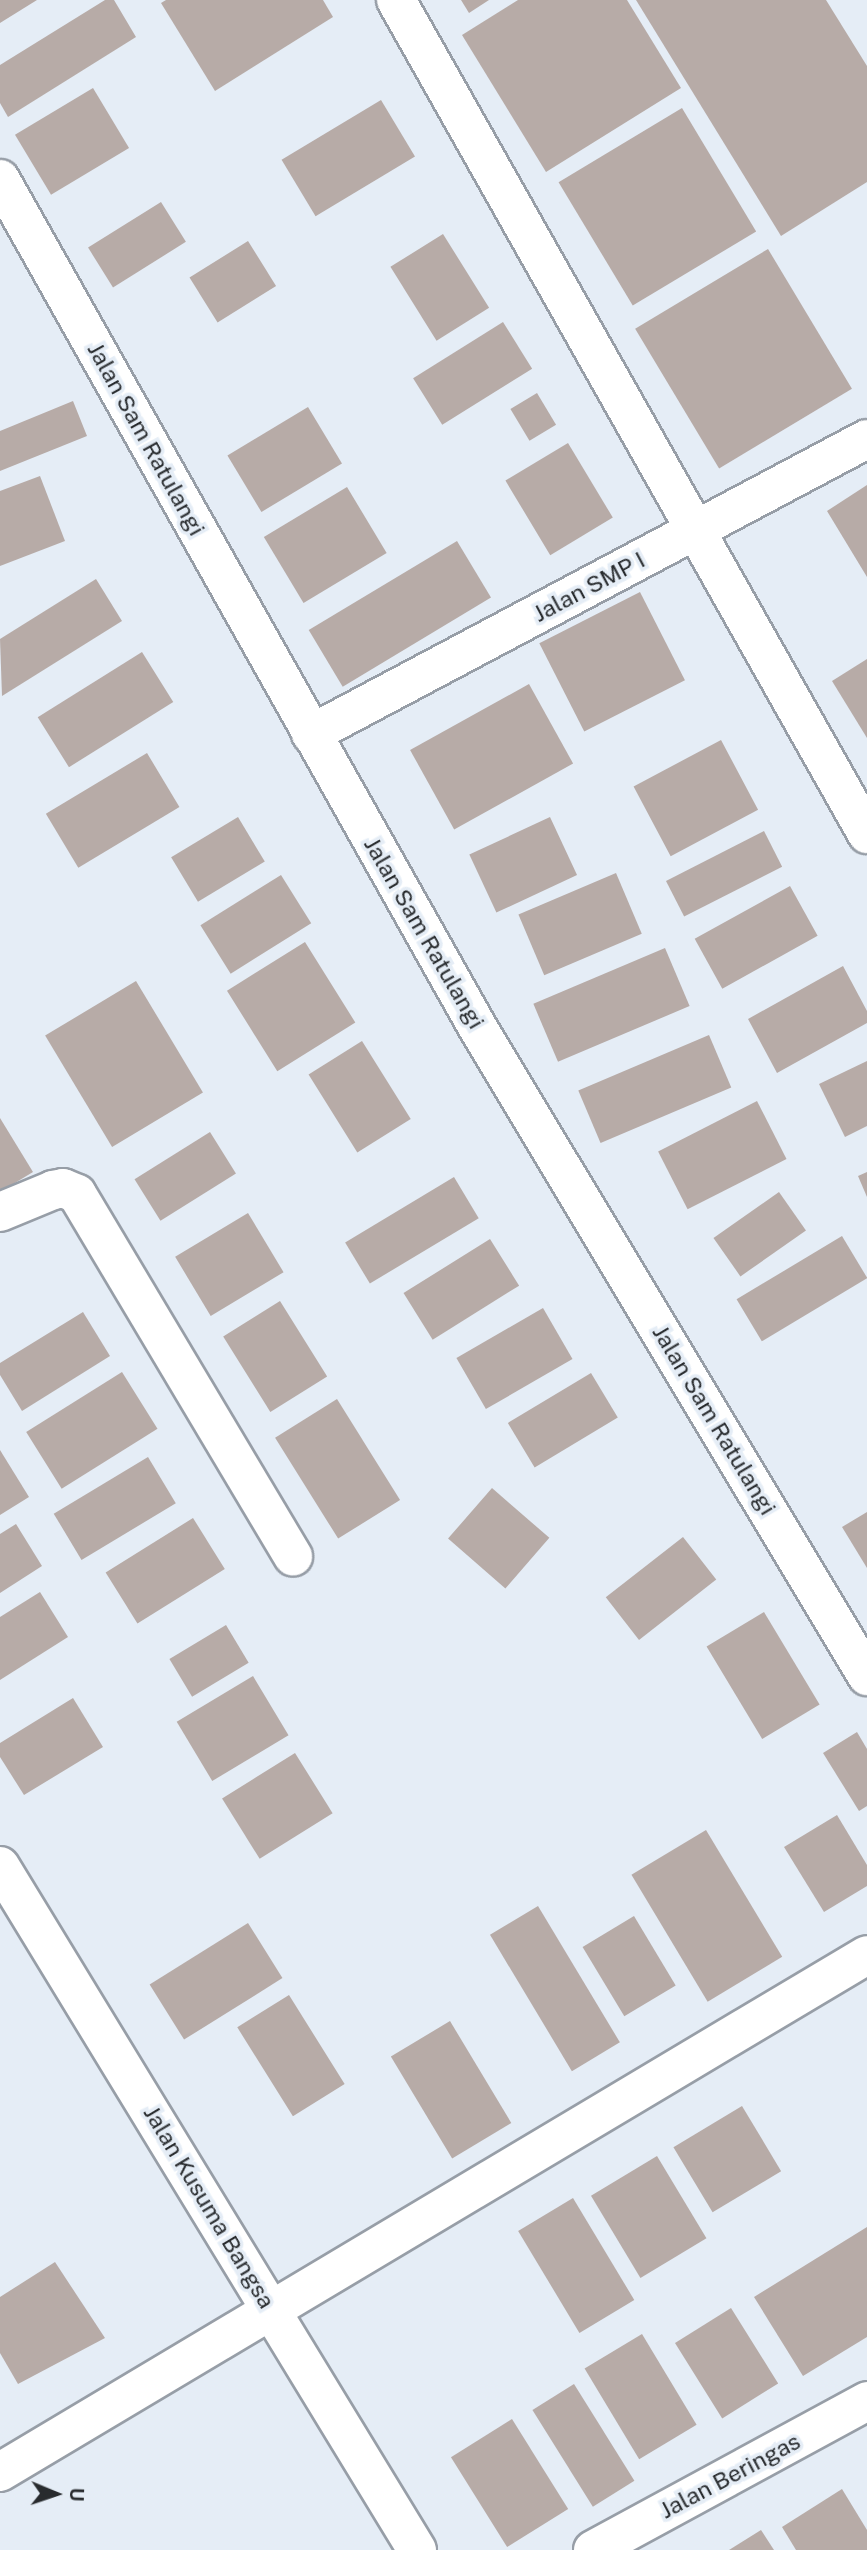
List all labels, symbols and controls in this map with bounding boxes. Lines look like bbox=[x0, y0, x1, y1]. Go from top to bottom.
street label: Jalan Sam Ratulangi bbox=[81, 338, 211, 540]
street label: Jalan SMP I bbox=[528, 546, 650, 628]
street label: Jalan Sam Ratulangi bbox=[358, 832, 490, 1034]
street label: Jalan Sam Ratulangi bbox=[646, 1320, 782, 1520]
street label: Jalan Kusuma Bangsa bbox=[138, 2101, 280, 2313]
street label: Jalan Beringas bbox=[655, 2427, 805, 2525]
north arrow bbox=[21, 2459, 91, 2529]
text: U bbox=[66, 2487, 88, 2502]

